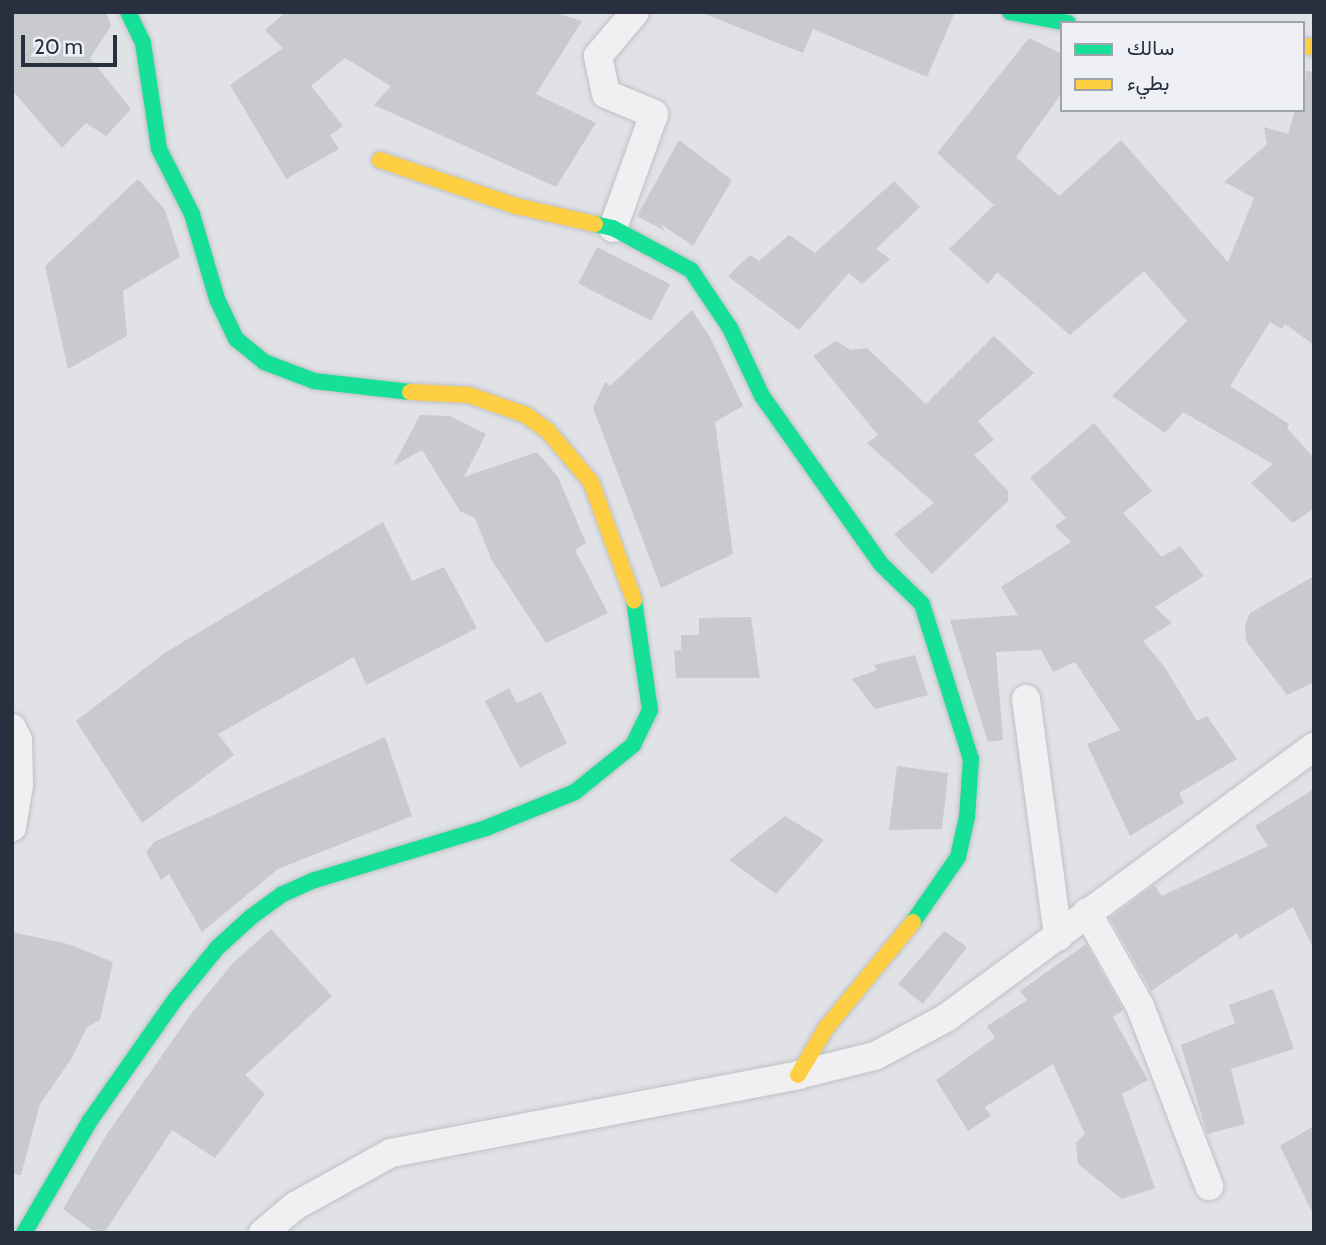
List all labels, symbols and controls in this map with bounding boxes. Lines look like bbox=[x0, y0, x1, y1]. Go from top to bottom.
scale bar bbox=[24, 21, 121, 65]
legend bbox=[1060, 21, 1305, 112]
text: 20 m bbox=[34, 34, 83, 59]
text: سالك bbox=[1127, 35, 1174, 60]
text: بطيء bbox=[1127, 70, 1170, 95]

